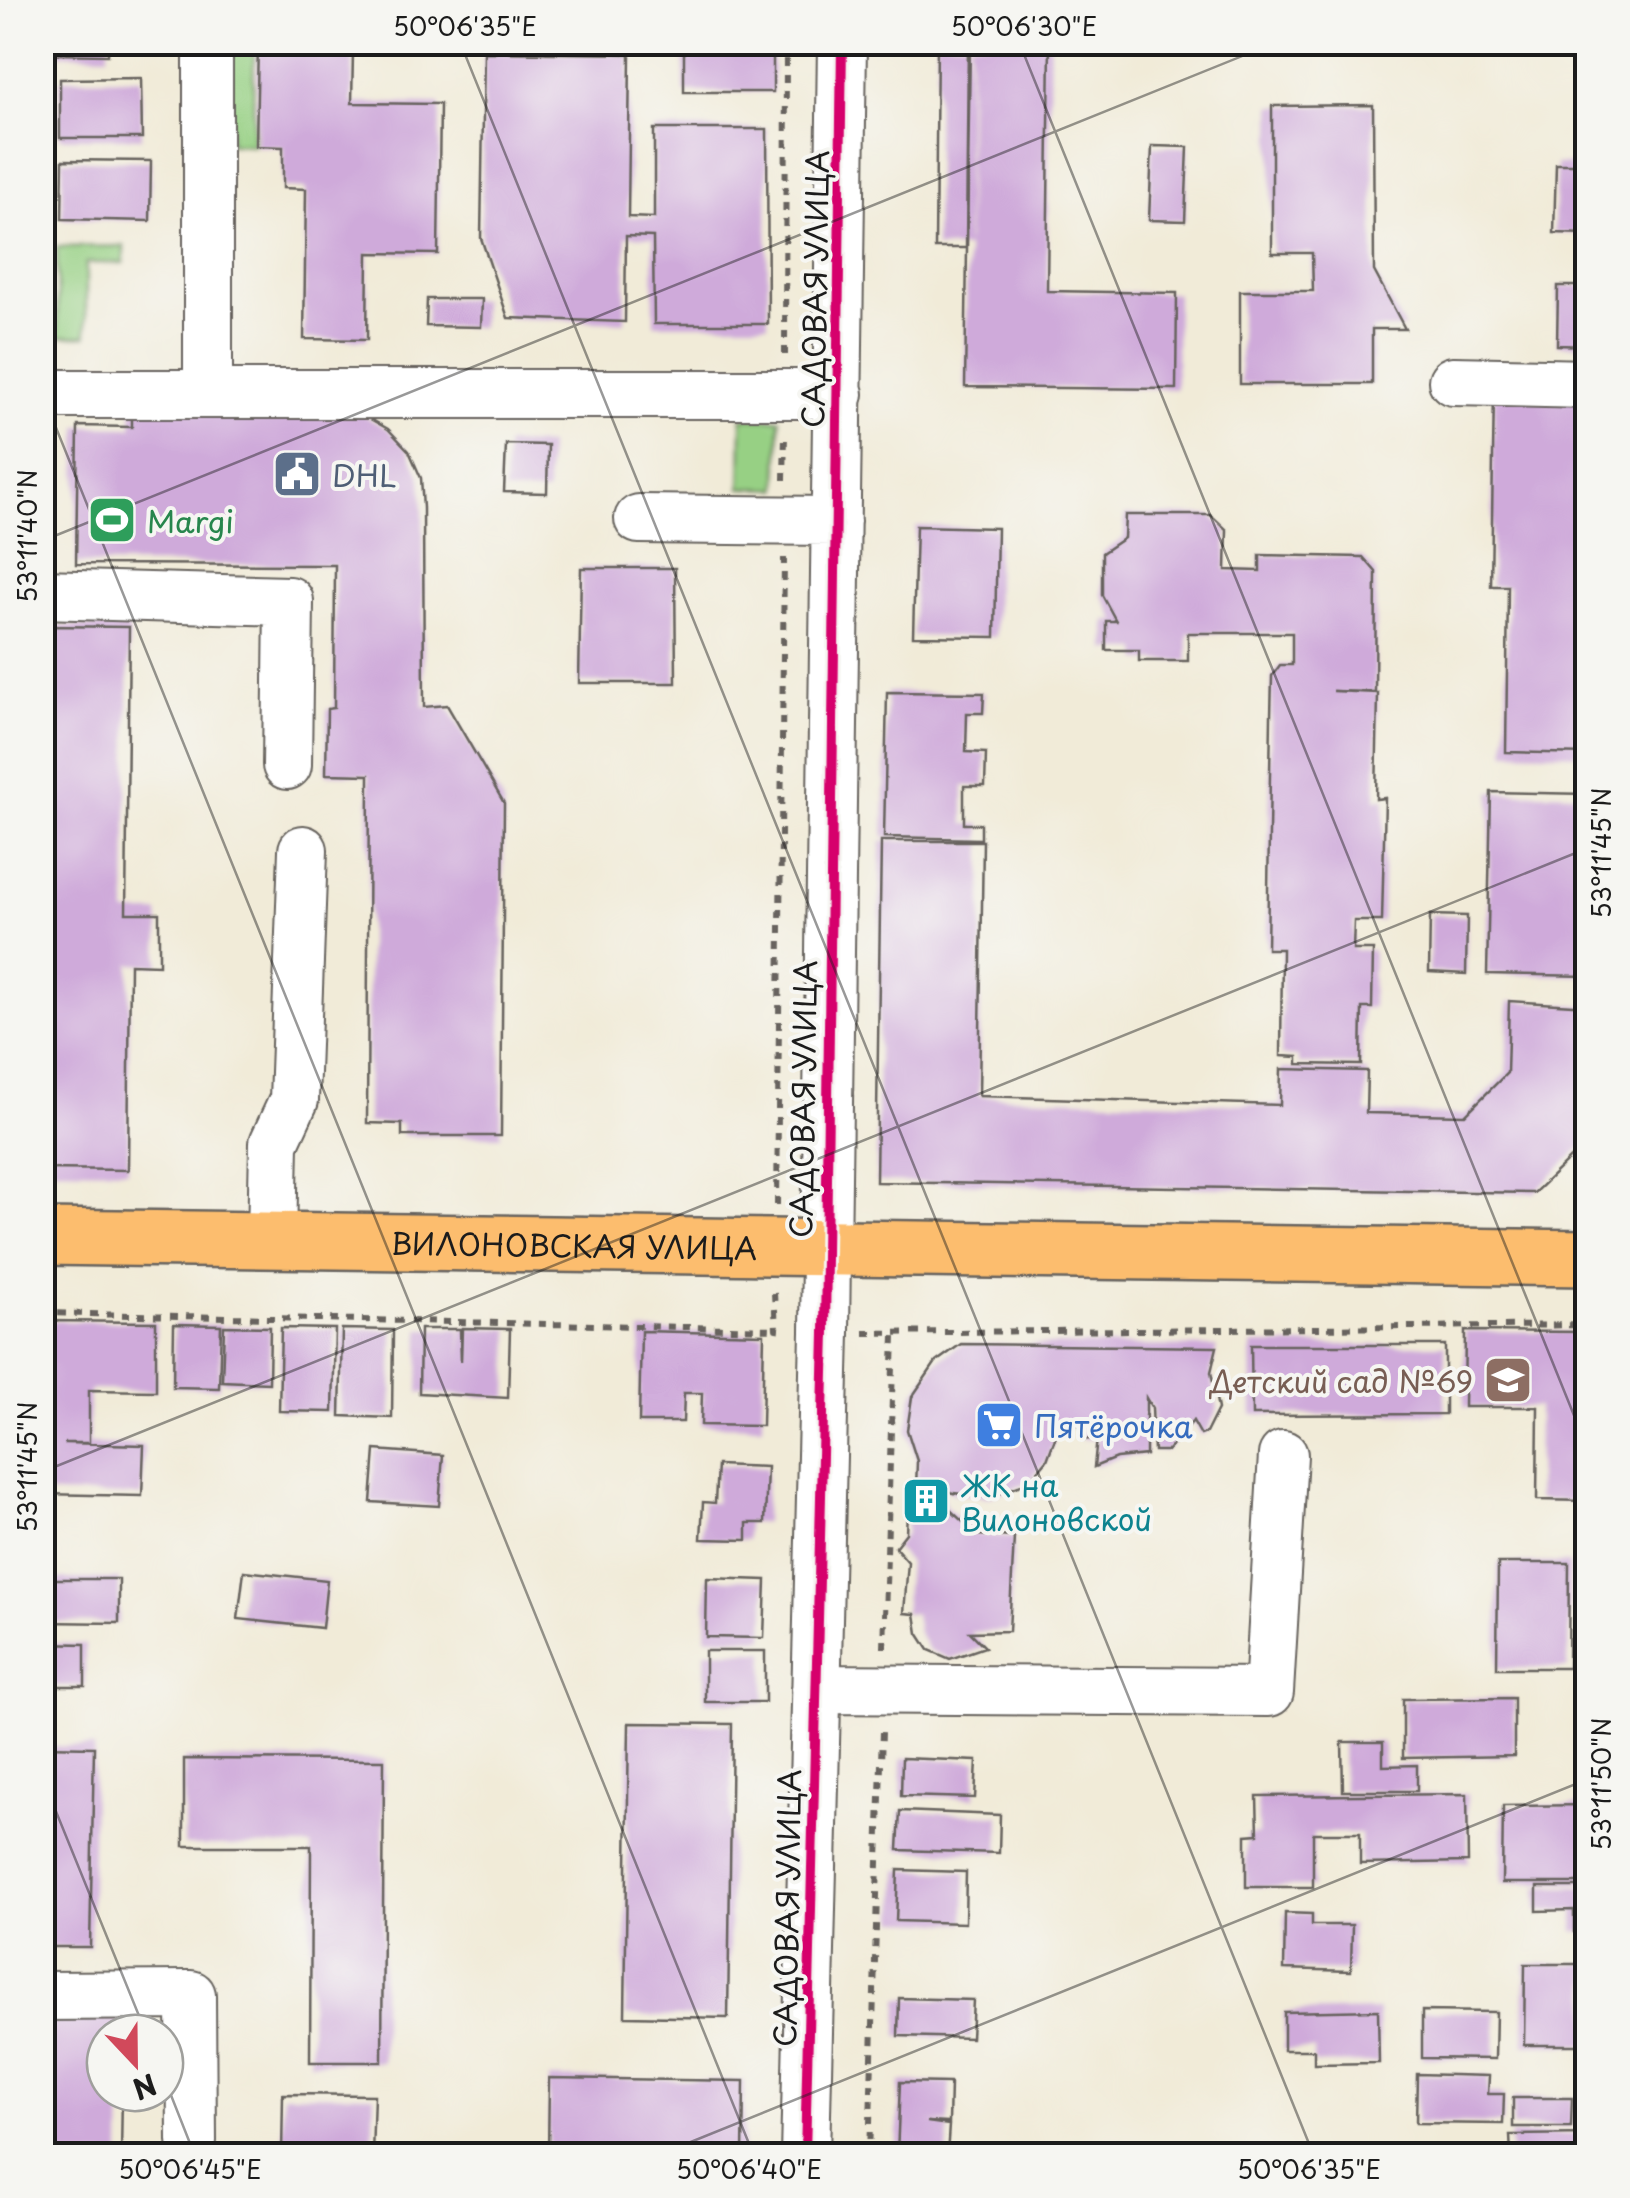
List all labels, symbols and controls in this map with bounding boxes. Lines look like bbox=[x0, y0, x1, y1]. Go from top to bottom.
text: 50°06'35"E bbox=[393, 7, 537, 45]
text: 50°06'30"E bbox=[951, 7, 1097, 45]
street label: САДОВАЯ УЛИЦА bbox=[789, 150, 839, 428]
public building icon: DHL bbox=[271, 448, 323, 500]
place label: DHL bbox=[332, 452, 397, 497]
text: 53°11'40"N bbox=[8, 469, 46, 603]
sports icon: Margi bbox=[86, 494, 138, 546]
place label: Margi bbox=[147, 498, 234, 543]
text: 53°11'45"N bbox=[1582, 788, 1620, 918]
street label: САДОВАЯ УЛИЦА bbox=[777, 960, 827, 1238]
street label: ВИЛОНОВСКАЯ УЛИЦА bbox=[390, 1219, 757, 1269]
school or university icon: Детский сад №69 bbox=[1482, 1354, 1534, 1406]
place label: Детский сад №69 bbox=[1209, 1358, 1473, 1403]
supermarket icon: Пятёрочка bbox=[973, 1399, 1025, 1451]
text: 53°11'45"N bbox=[8, 1402, 46, 1532]
place label: Пятёрочка bbox=[1034, 1403, 1193, 1448]
place label: ЖК на Вилоновской bbox=[961, 1462, 1152, 1541]
building icon: ЖК на Вилоновской bbox=[900, 1475, 952, 1527]
text: 53°11'50"N bbox=[1582, 1717, 1620, 1851]
street label: САДОВАЯ УЛИЦА bbox=[761, 1769, 811, 2047]
north arrow bbox=[85, 2013, 185, 2113]
text: N bbox=[127, 2063, 163, 2112]
text: 50°06'45"E bbox=[118, 2150, 262, 2188]
text: 50°06'40"E bbox=[676, 2150, 822, 2188]
text: 50°06'35"E bbox=[1237, 2150, 1381, 2188]

